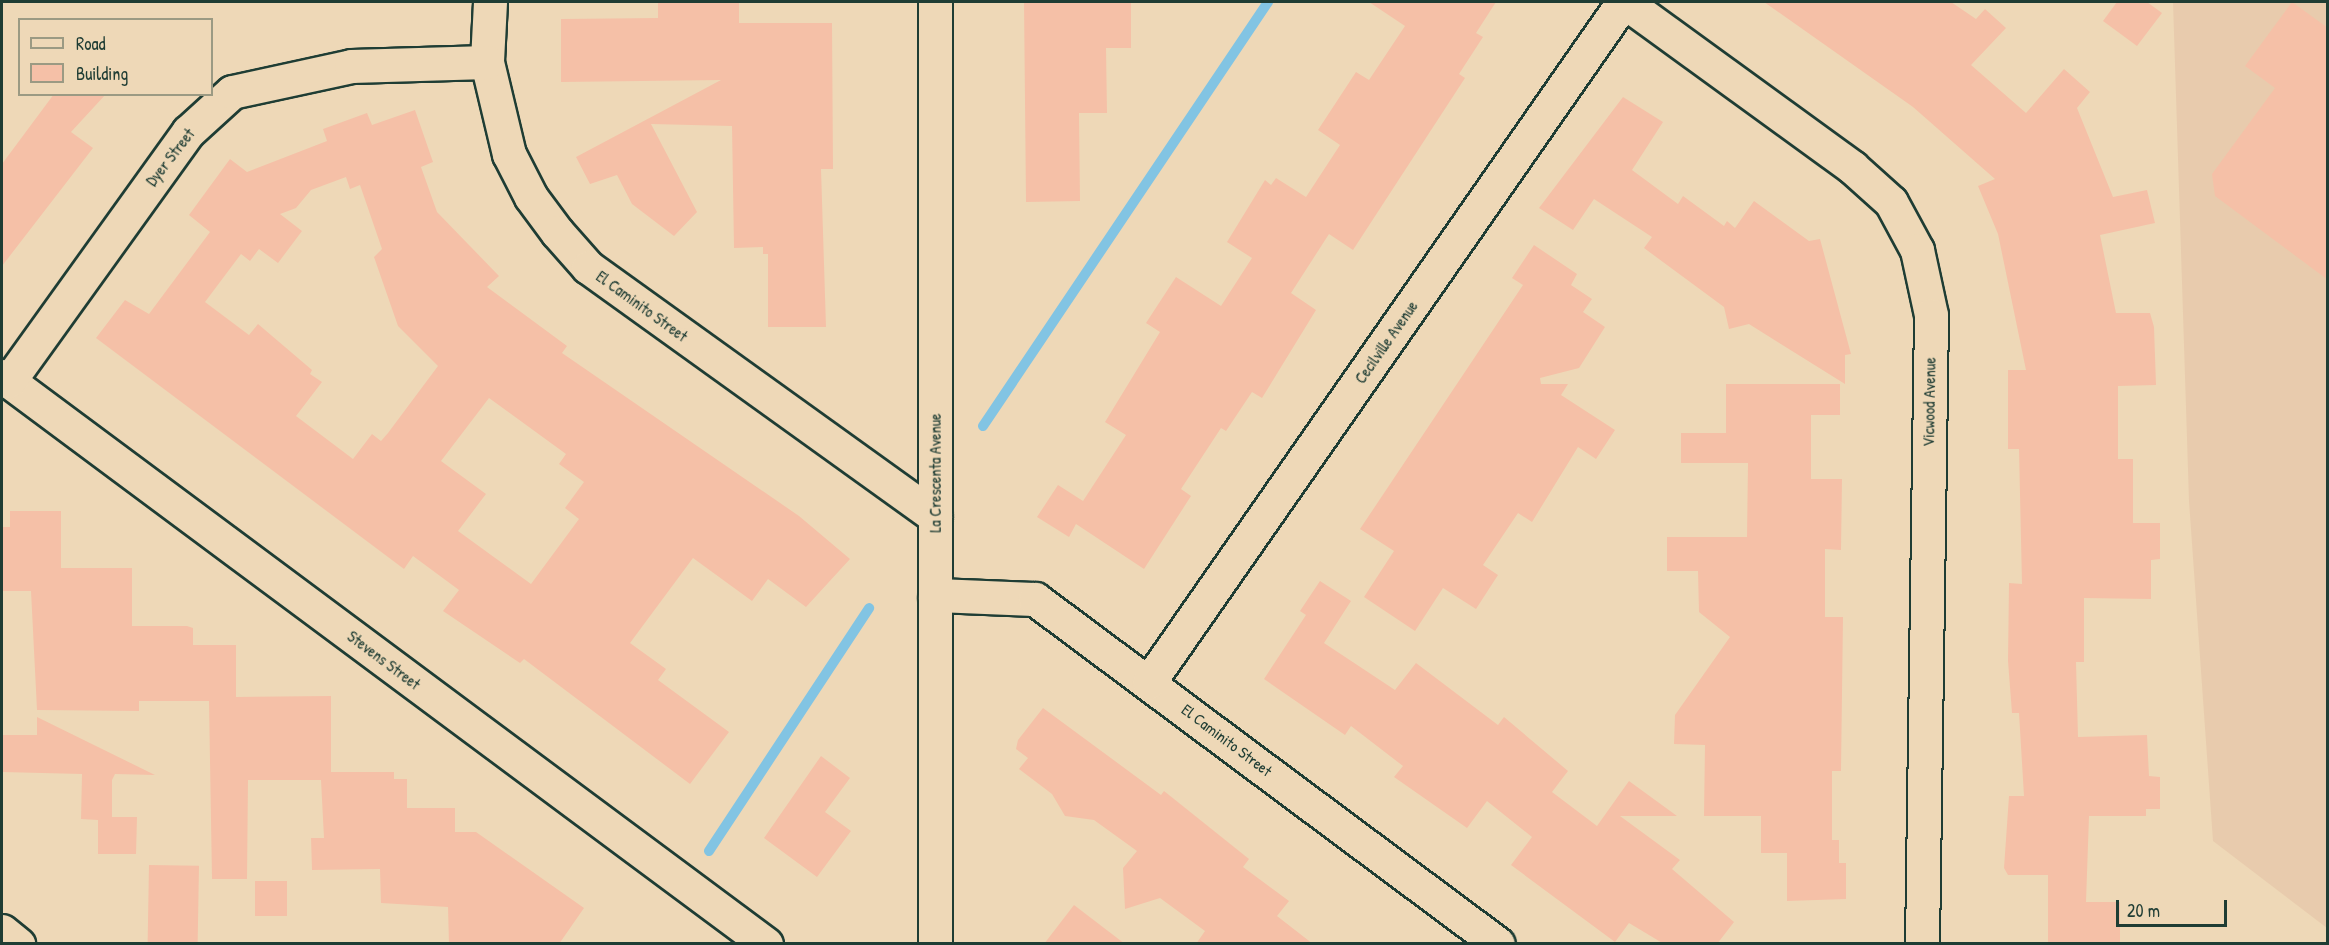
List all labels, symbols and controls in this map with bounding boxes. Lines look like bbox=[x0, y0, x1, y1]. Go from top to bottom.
legend bbox=[18, 18, 213, 96]
text: Road bbox=[76, 31, 106, 56]
text: Building bbox=[76, 61, 128, 86]
street label: Dyer Street bbox=[142, 124, 198, 190]
street label: El Caminito Street bbox=[593, 266, 691, 346]
street label: Cecilville Avenue bbox=[1350, 297, 1422, 387]
street label: Vicwood Avenue bbox=[1919, 357, 1939, 447]
street label: La Crescenta Avenue bbox=[925, 413, 945, 533]
street label: Stevens Street bbox=[344, 626, 424, 694]
street label: El Caminito Street bbox=[1178, 700, 1276, 780]
scale bar bbox=[2119, 888, 2230, 926]
text: 20 m bbox=[2127, 898, 2160, 923]

